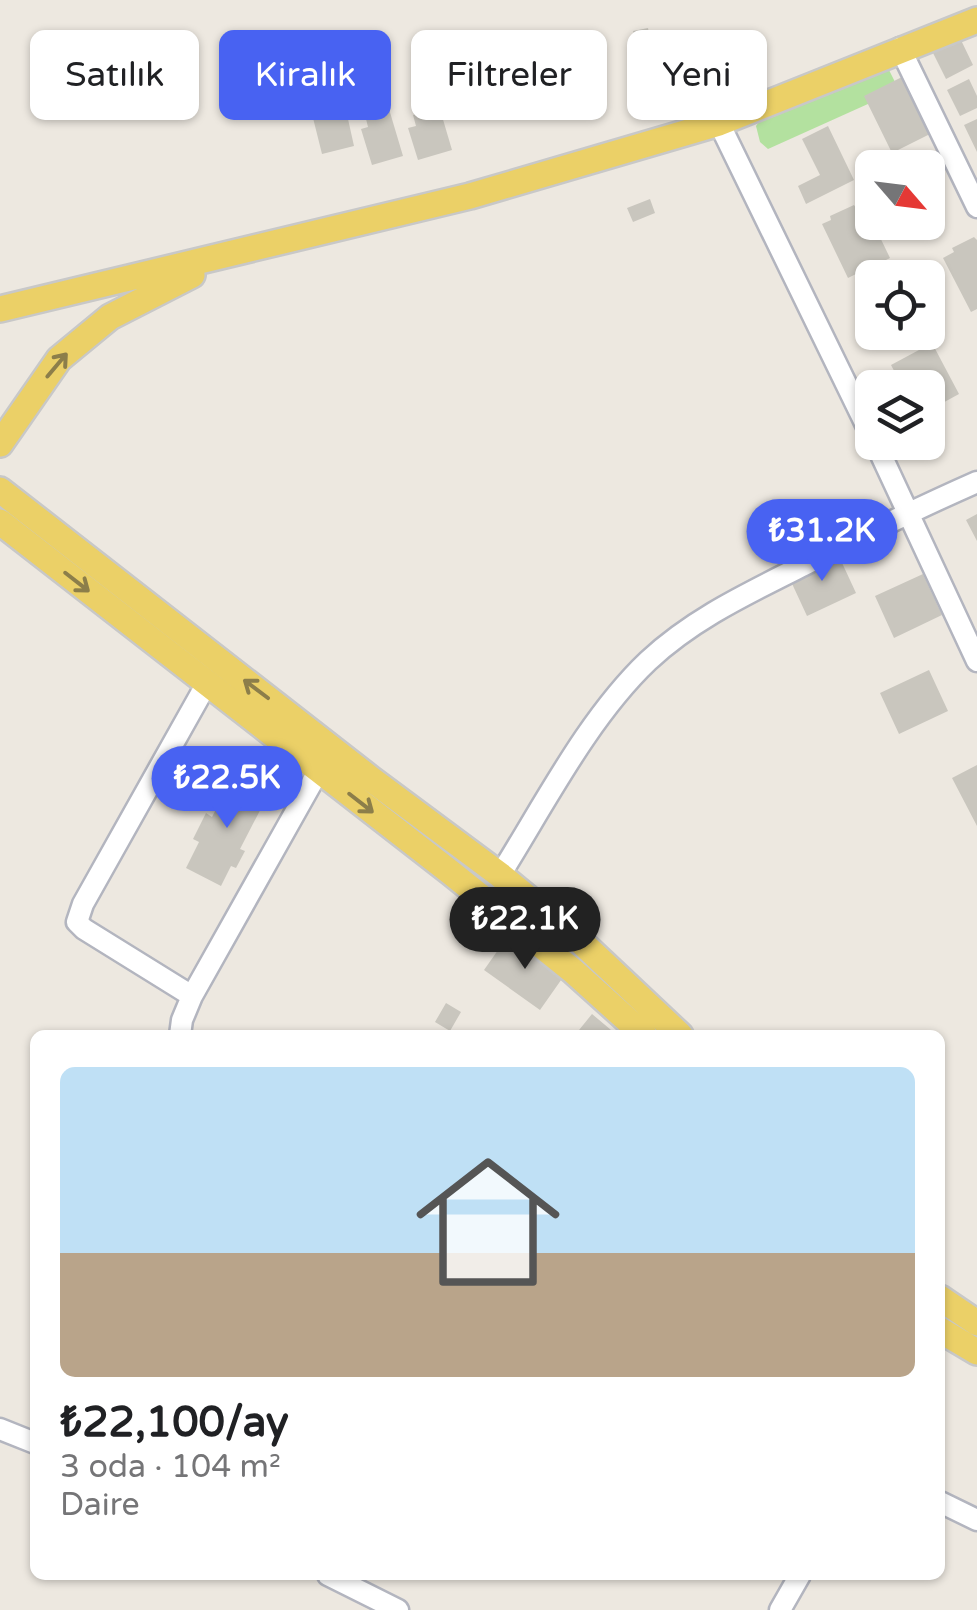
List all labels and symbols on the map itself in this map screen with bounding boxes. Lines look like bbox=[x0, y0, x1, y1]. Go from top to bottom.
north arrow bbox=[855, 150, 945, 240]
one-way arrow bbox=[45, 353, 68, 378]
pin: ₺31.2K bbox=[741, 499, 903, 584]
one-way arrow bbox=[63, 571, 90, 592]
one-way arrow bbox=[243, 678, 270, 699]
pin: ₺22.5K bbox=[146, 746, 308, 831]
one-way arrow bbox=[348, 791, 374, 813]
pin: ₺22.1K bbox=[444, 887, 606, 972]

